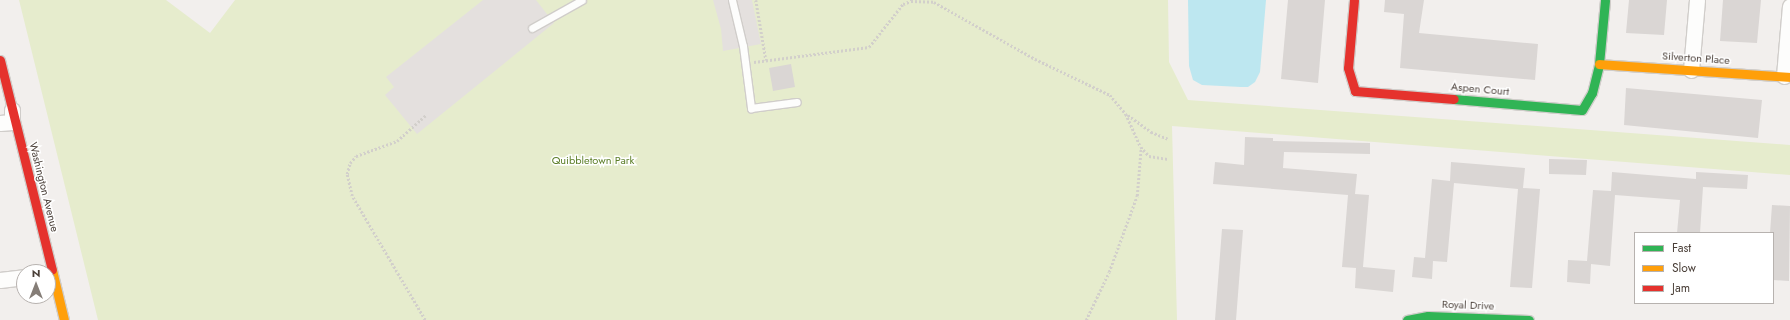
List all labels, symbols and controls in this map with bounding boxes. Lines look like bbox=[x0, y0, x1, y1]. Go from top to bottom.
street label: Silverton Place bbox=[1662, 49, 1730, 67]
street label: Aspen Court bbox=[1450, 80, 1510, 98]
street label: Washington Avenue bbox=[26, 141, 62, 233]
park label: Quibbletown Park bbox=[552, 153, 634, 167]
legend bbox=[1634, 232, 1774, 304]
text: Fast bbox=[1672, 239, 1691, 257]
text: Slow bbox=[1672, 259, 1696, 277]
north arrow bbox=[16, 264, 56, 304]
text: N bbox=[32, 265, 40, 281]
text: Jam bbox=[1672, 279, 1690, 297]
street label: Royal Drive bbox=[1442, 297, 1494, 313]

